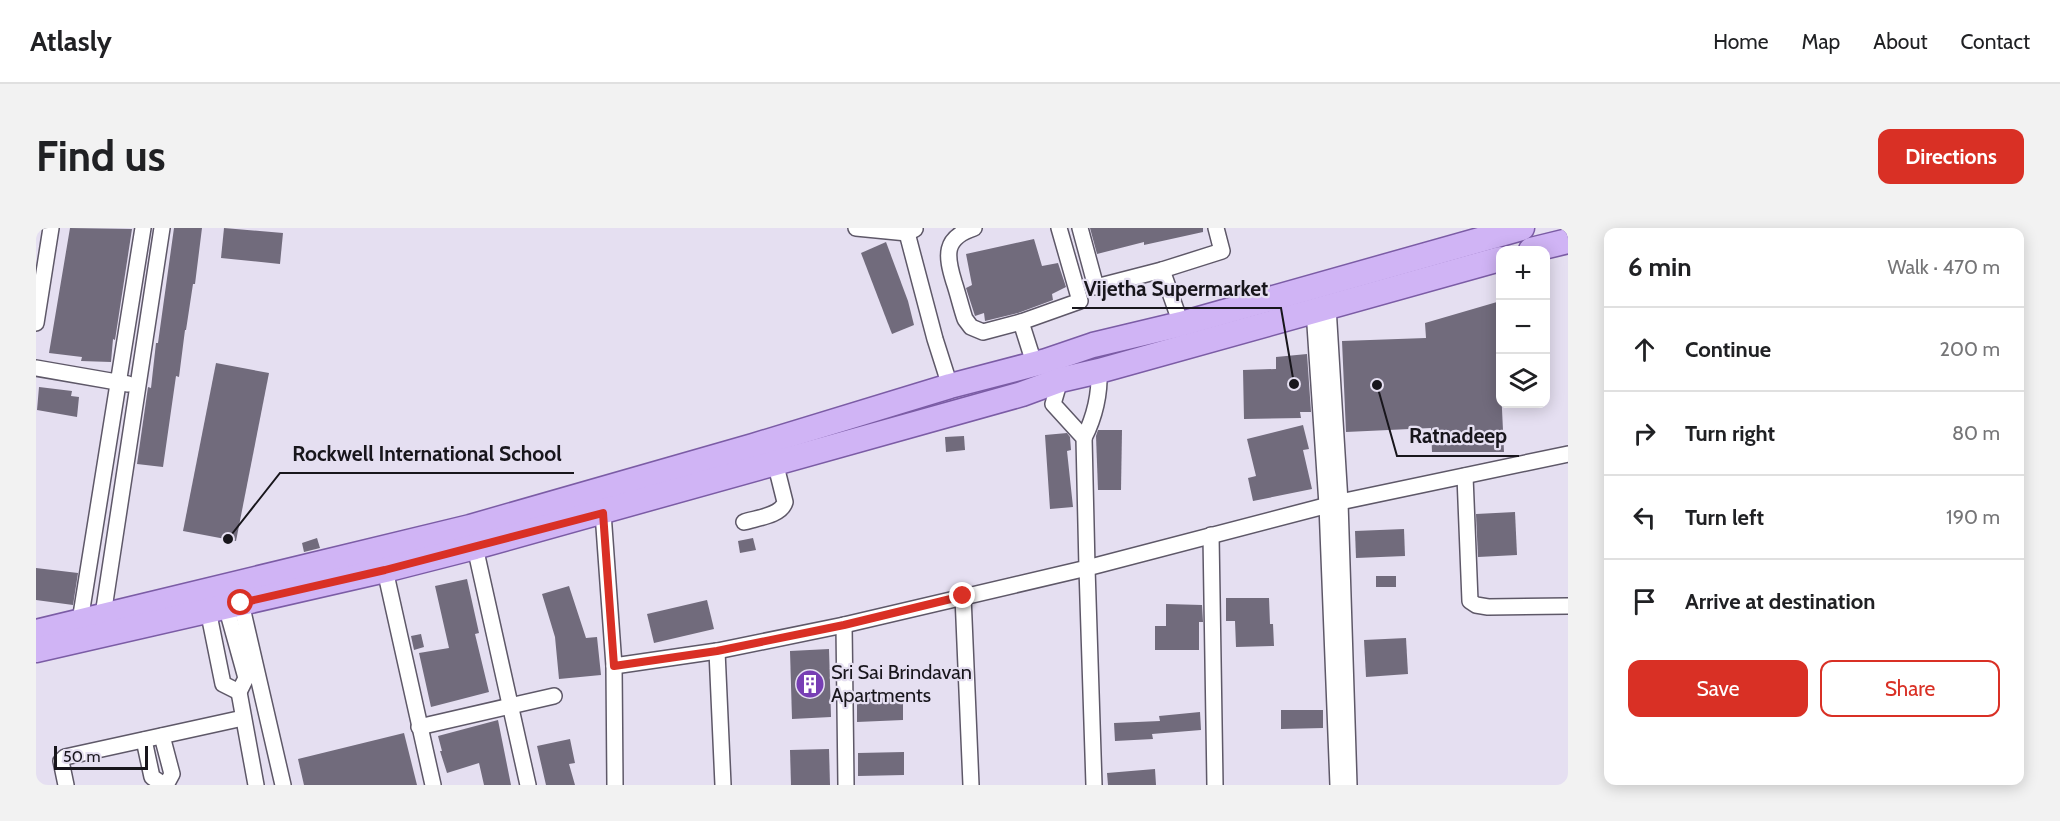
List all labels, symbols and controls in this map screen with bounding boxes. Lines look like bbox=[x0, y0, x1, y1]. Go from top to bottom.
text: Atlasly bbox=[30, 24, 112, 58]
text: Home bbox=[1713, 29, 1769, 54]
text: Map bbox=[1802, 29, 1840, 54]
text: About bbox=[1873, 29, 1927, 54]
text: Contact bbox=[1960, 29, 2030, 54]
button: Directions bbox=[1878, 129, 2024, 184]
text: Find us bbox=[36, 130, 165, 182]
map controls bbox=[1496, 246, 1550, 408]
button: + bbox=[1496, 246, 1550, 300]
text: 6 min bbox=[1628, 251, 1692, 283]
text: Walk · 470 m bbox=[1887, 255, 2000, 279]
callout: Vijetha Supermarket bbox=[1072, 269, 1281, 308]
text: Vijetha Supermarket bbox=[1084, 276, 1268, 301]
button: − bbox=[1496, 300, 1550, 354]
icon: ahead bbox=[1628, 333, 1661, 366]
text: Continue bbox=[1685, 336, 1771, 363]
text: 200 m bbox=[1940, 337, 2000, 361]
button: layers bbox=[1496, 354, 1550, 408]
callout: Ratnadeep bbox=[1397, 417, 1519, 456]
icon: right bbox=[1628, 417, 1661, 450]
text: Turn right bbox=[1685, 420, 1775, 447]
text: 80 m bbox=[1952, 421, 2000, 445]
text: Ratnadeep bbox=[1409, 423, 1507, 448]
callout: Rockwell International School bbox=[280, 434, 574, 473]
text: Rockwell International School bbox=[292, 441, 562, 466]
icon: left bbox=[1628, 501, 1661, 534]
text: Turn left bbox=[1685, 504, 1764, 531]
text: 190 m bbox=[1946, 505, 2000, 529]
route end bbox=[949, 582, 975, 608]
icon: arrive bbox=[1628, 585, 1661, 618]
text: Arrive at destination bbox=[1685, 588, 1875, 615]
route start bbox=[227, 589, 253, 615]
place label: Sri Sai Brindavan Apartments bbox=[831, 660, 972, 707]
button: Save bbox=[1628, 660, 1808, 717]
button: Share bbox=[1820, 660, 2000, 717]
building icon: Sri Sai Brindavan Apartments bbox=[794, 668, 826, 700]
scale bar bbox=[54, 743, 148, 770]
text: 50 m bbox=[63, 747, 100, 766]

